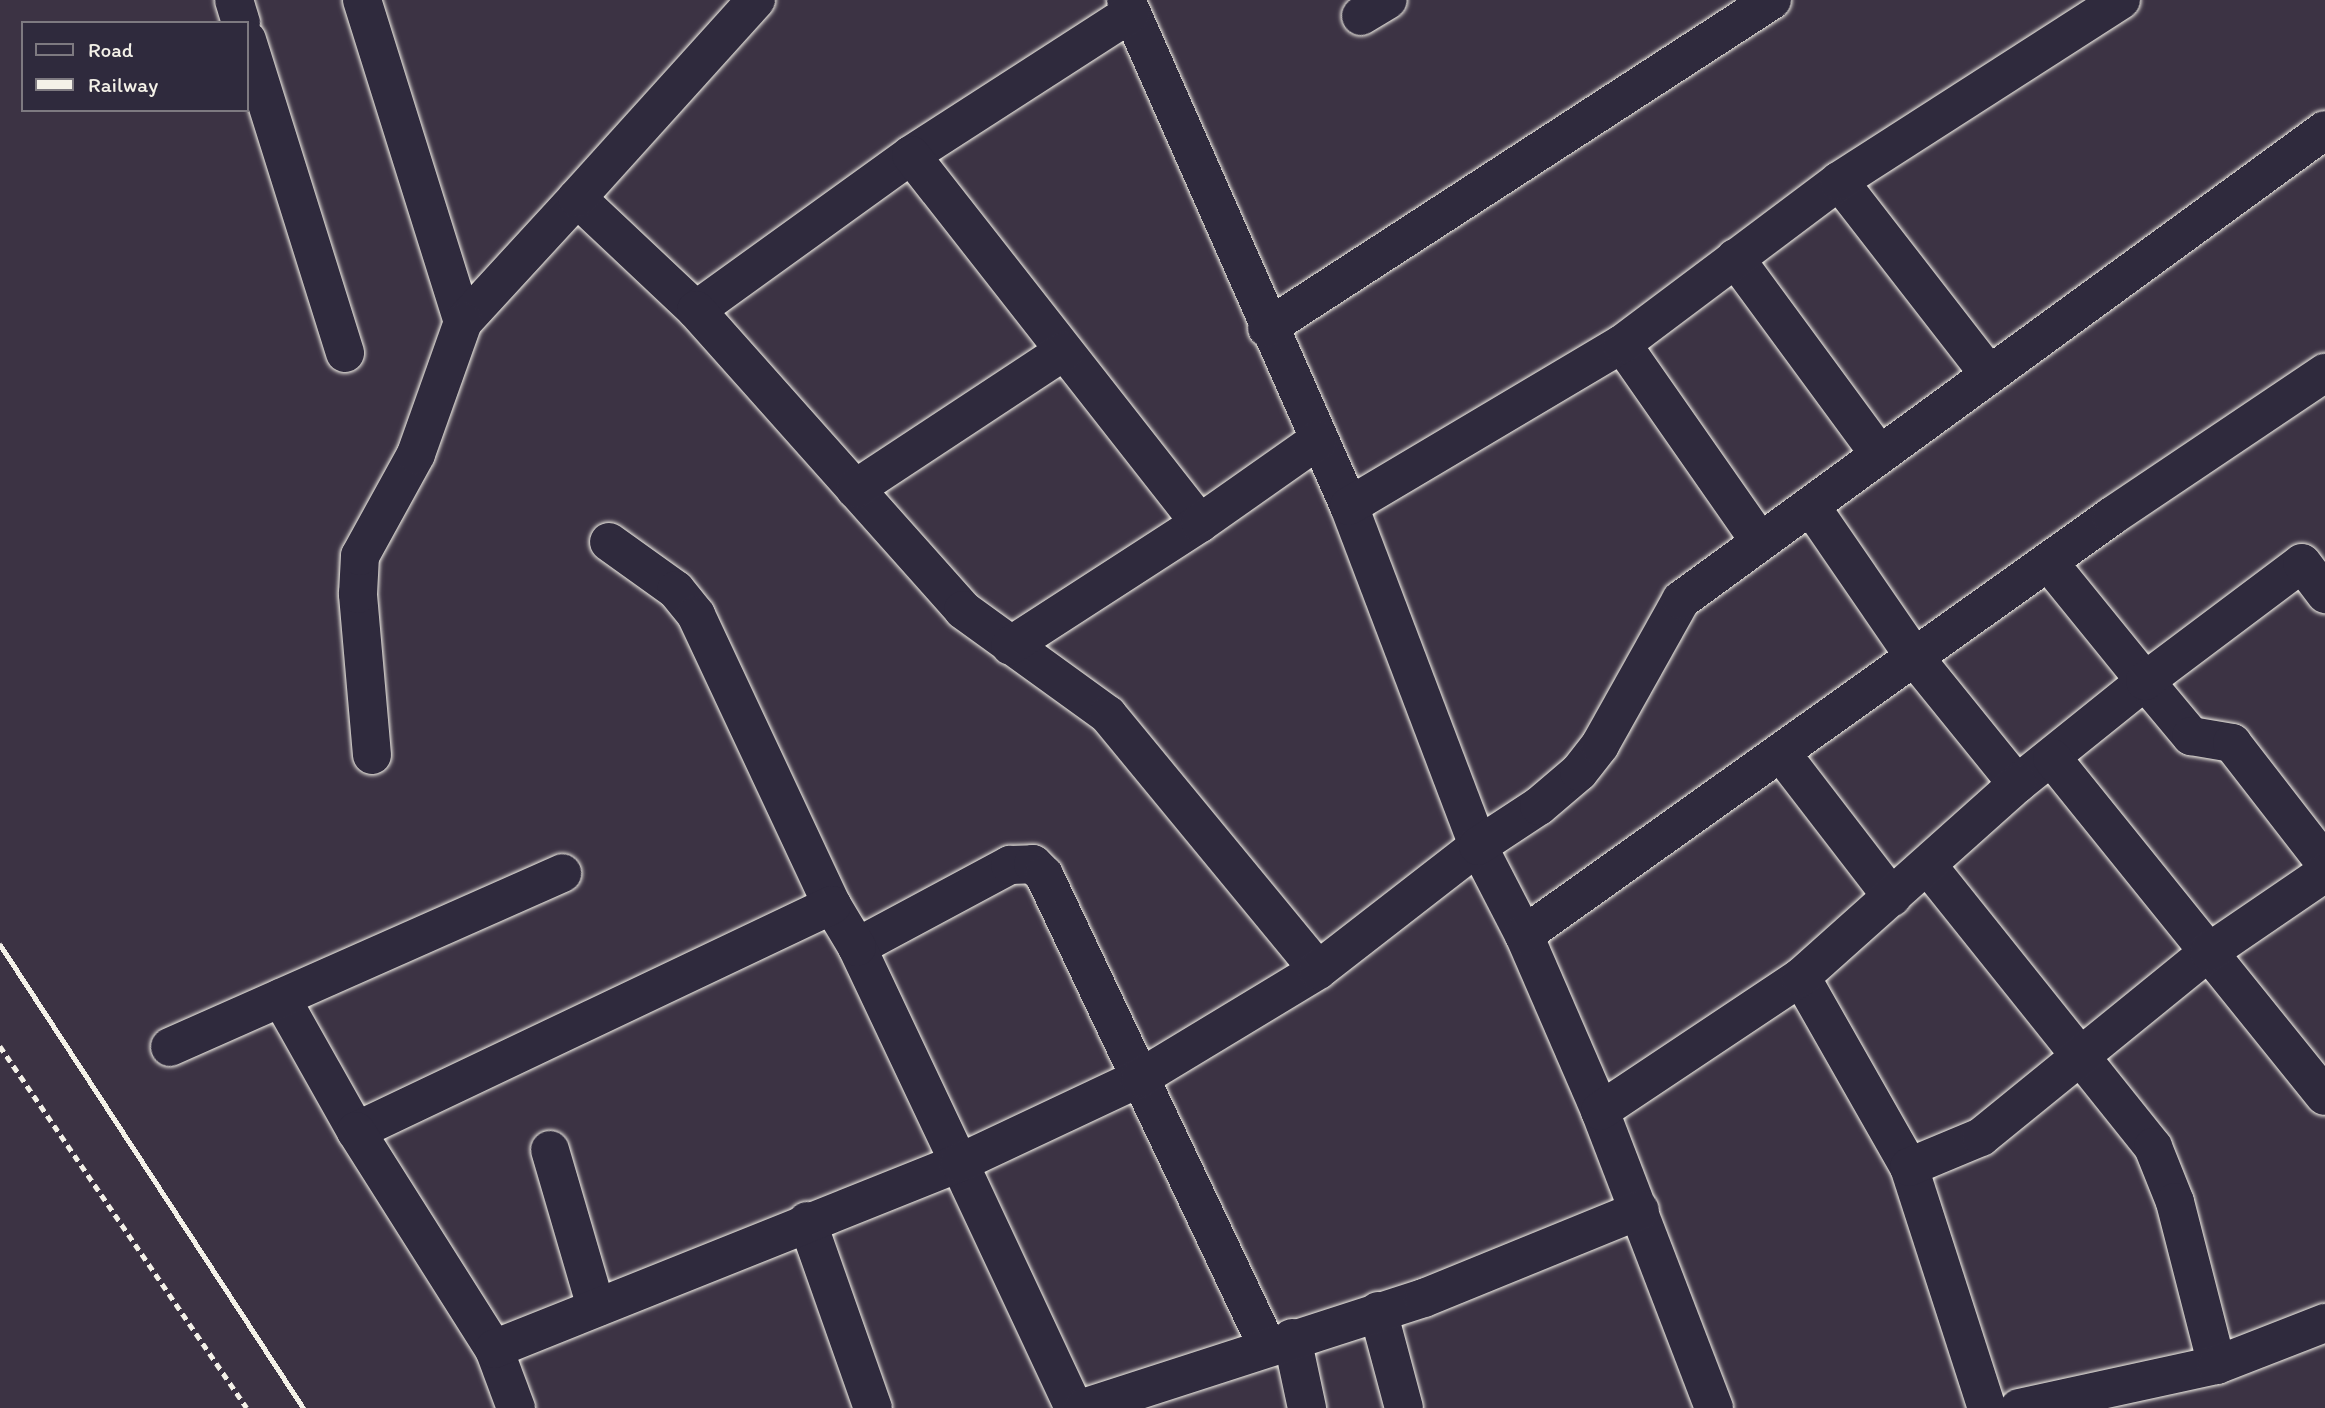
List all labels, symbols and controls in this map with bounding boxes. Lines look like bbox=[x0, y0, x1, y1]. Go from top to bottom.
legend bbox=[21, 21, 248, 112]
text: Road bbox=[88, 37, 133, 62]
text: Railway bbox=[88, 72, 158, 97]

